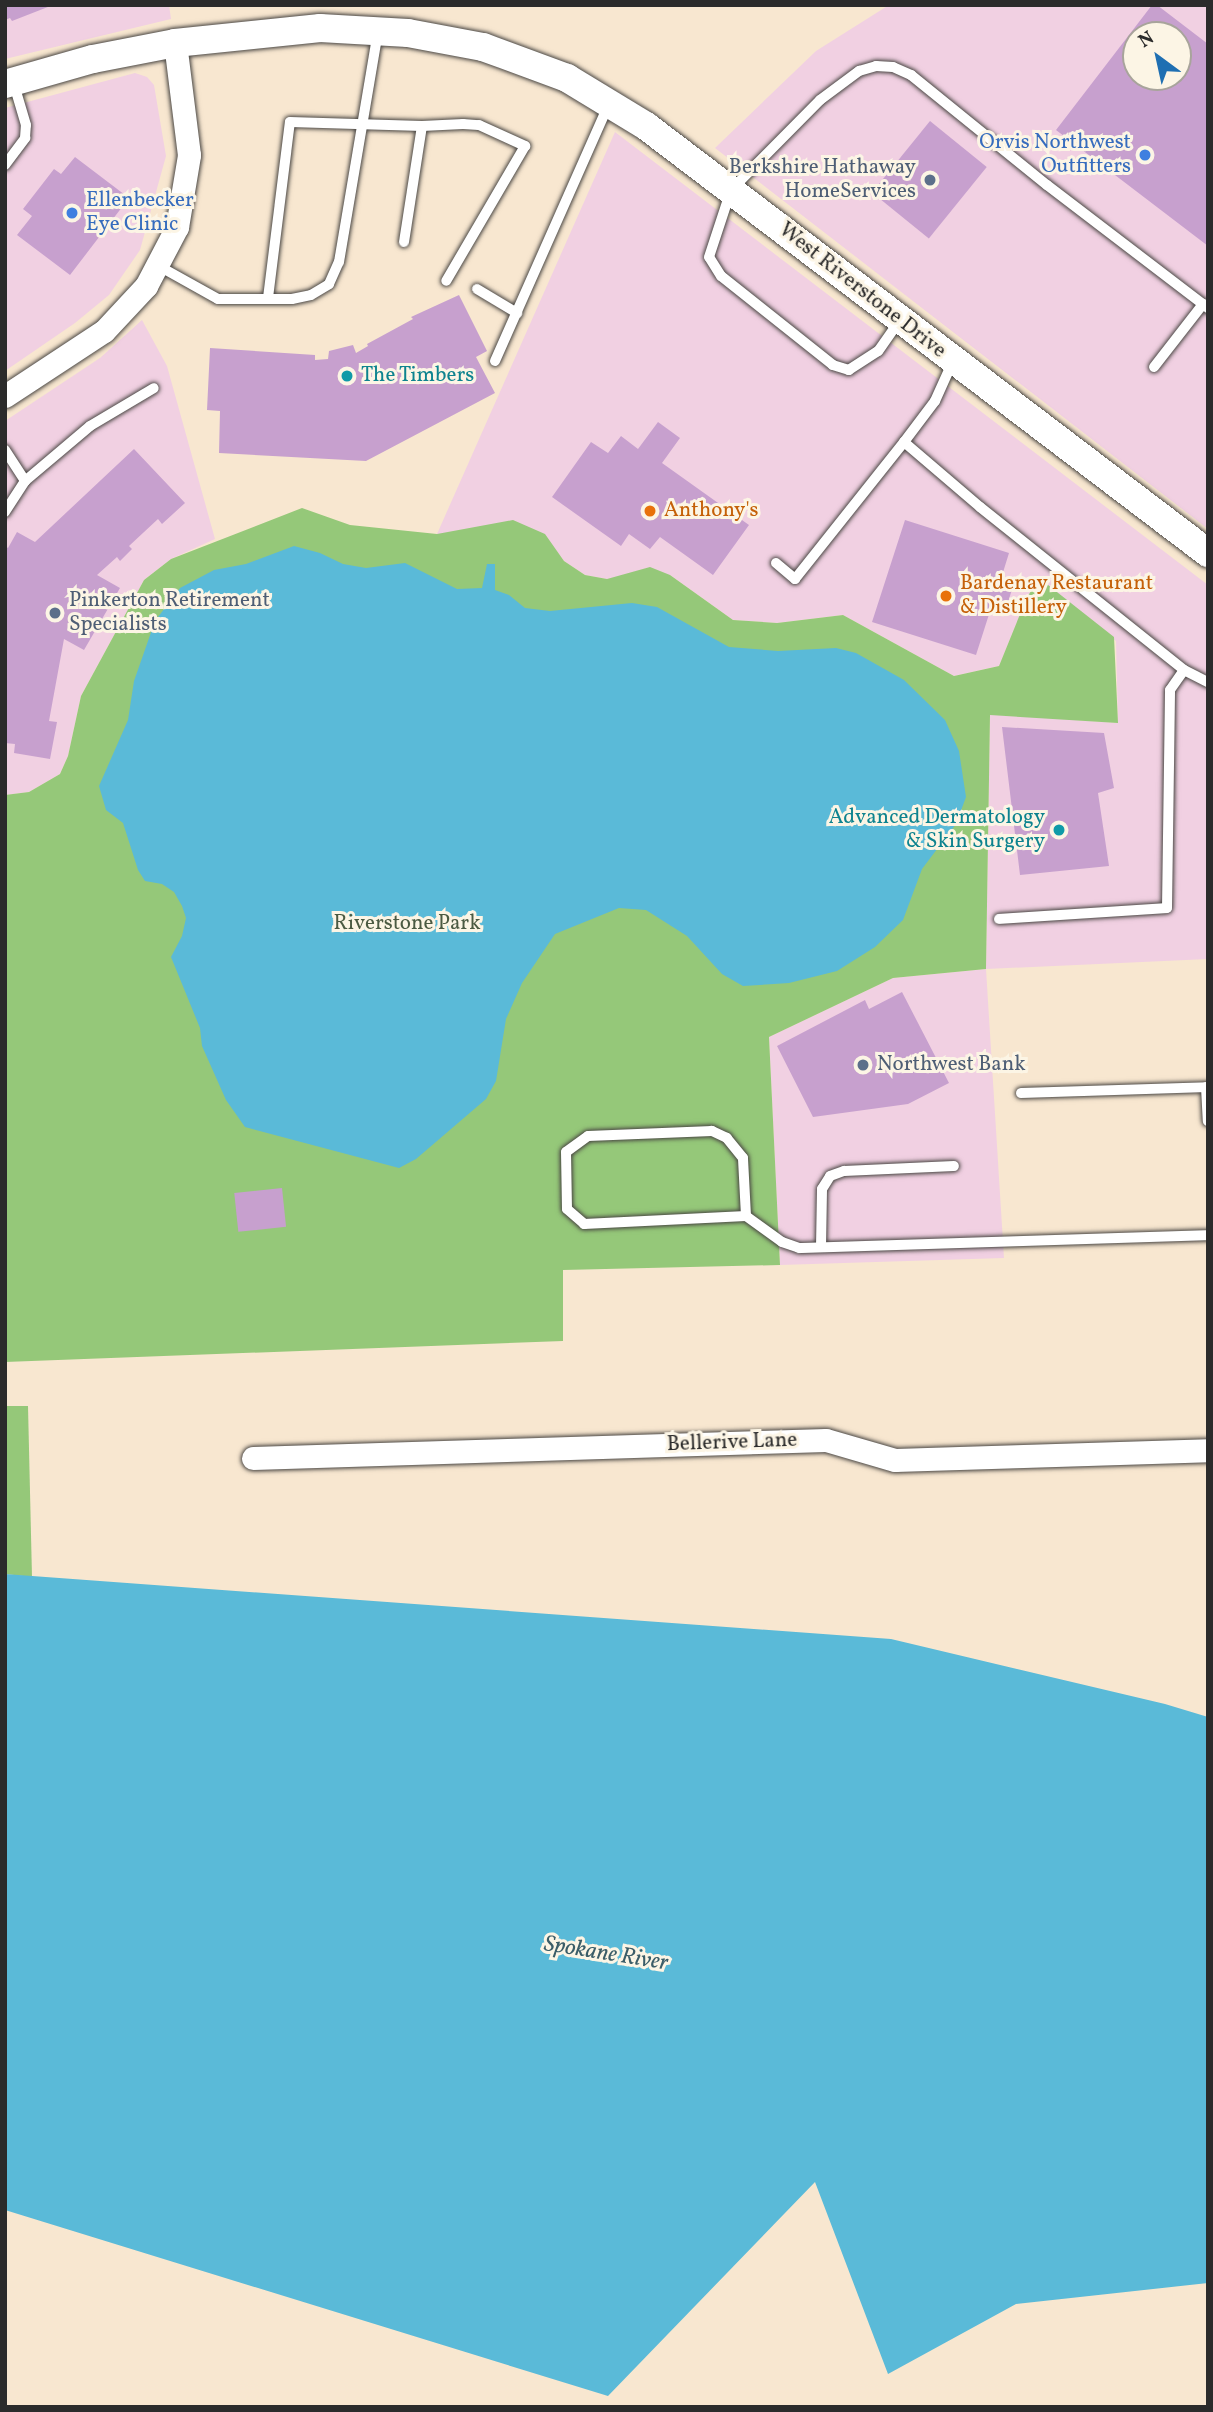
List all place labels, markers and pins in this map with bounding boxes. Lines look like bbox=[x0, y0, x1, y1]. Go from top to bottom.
place label: Orvis Northwest Outfitters bbox=[979, 130, 1131, 180]
marker: Orvis Northwest Outfitters bbox=[1137, 147, 1153, 163]
place label: Berkshire Hathaway HomeServices bbox=[729, 155, 916, 205]
marker: Berkshire Hathaway HomeServices bbox=[922, 172, 938, 188]
place label: Ellenbecker Eye Clinic bbox=[86, 188, 194, 238]
marker: Ellenbecker Eye Clinic bbox=[64, 205, 80, 221]
place label: The Timbers bbox=[361, 363, 475, 389]
marker: The Timbers bbox=[339, 368, 355, 384]
place label: Anthony's bbox=[664, 498, 759, 524]
marker: Anthony's bbox=[642, 503, 658, 519]
place label: Bardenay Restaurant & Distillery bbox=[960, 571, 1154, 621]
place label: Pinkerton Retirement Specialists bbox=[69, 588, 270, 638]
marker: Bardenay Restaurant & Distillery bbox=[938, 588, 954, 604]
marker: Pinkerton Retirement Specialists bbox=[47, 605, 63, 621]
place label: Advanced Dermatology & Skin Surgery bbox=[829, 805, 1045, 855]
marker: Advanced Dermatology & Skin Surgery bbox=[1051, 822, 1067, 838]
place label: Northwest Bank bbox=[877, 1052, 1026, 1078]
marker: Northwest Bank bbox=[855, 1057, 871, 1073]

